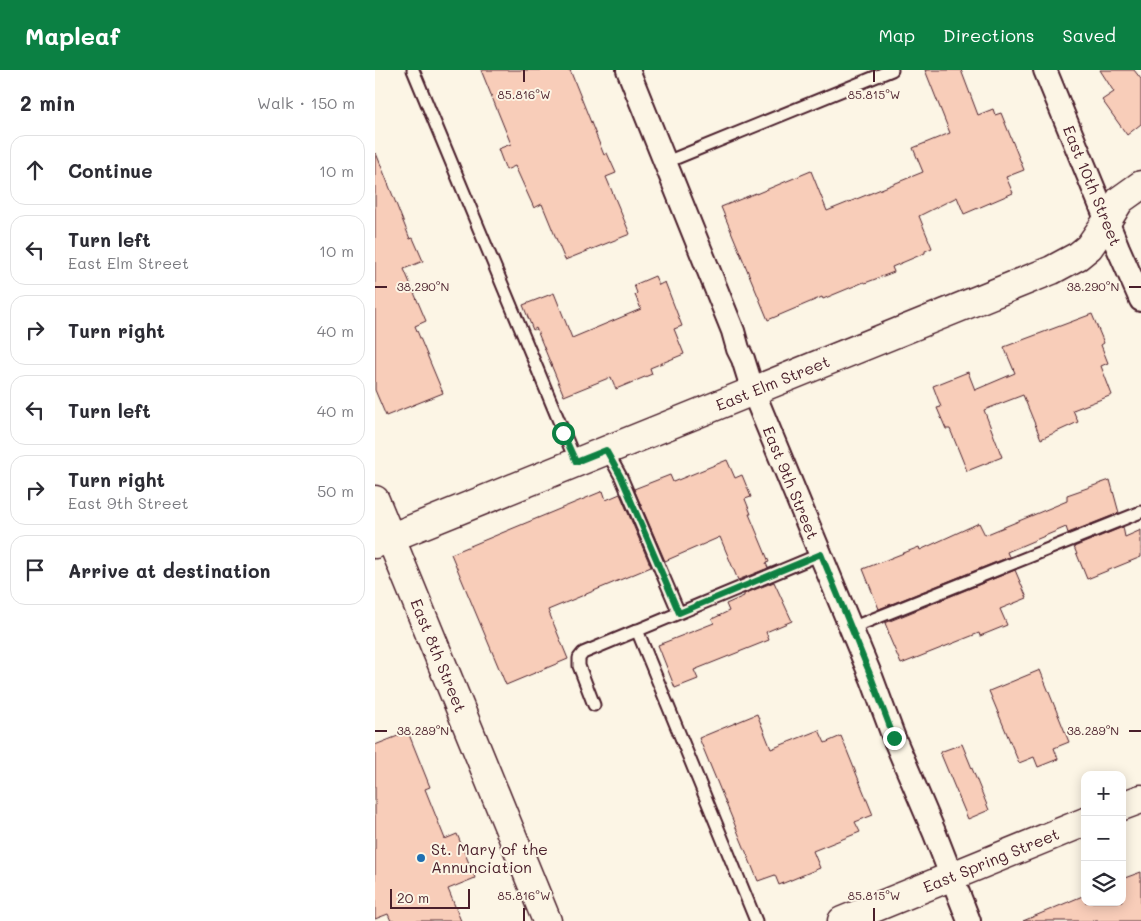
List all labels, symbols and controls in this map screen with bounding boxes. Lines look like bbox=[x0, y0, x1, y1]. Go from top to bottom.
text: Mapleaf bbox=[25, 20, 120, 51]
text: Map bbox=[878, 23, 915, 47]
text: Directions bbox=[943, 23, 1035, 47]
text: Saved bbox=[1063, 23, 1116, 47]
text: 85.816°W bbox=[498, 86, 550, 102]
text: 85.815°W bbox=[848, 86, 900, 102]
text: 2 min bbox=[20, 89, 75, 116]
text: Walk · 150 m bbox=[257, 92, 355, 113]
street label: East 10th Street bbox=[1059, 122, 1127, 249]
icon: ahead bbox=[21, 156, 49, 184]
text: Continue bbox=[68, 158, 153, 183]
text: 10 m bbox=[319, 160, 354, 181]
text: Turn left bbox=[68, 227, 151, 252]
icon: left bbox=[21, 236, 49, 264]
text: 10 m bbox=[319, 240, 354, 261]
text: East Elm Street bbox=[68, 252, 189, 273]
text: 38.290°N bbox=[397, 278, 449, 294]
text: 38.290°N bbox=[1067, 278, 1119, 294]
icon: right bbox=[21, 316, 49, 344]
text: Turn right bbox=[68, 318, 165, 343]
text: 40 m bbox=[317, 320, 354, 341]
street label: East Elm Street bbox=[712, 350, 833, 415]
icon: left bbox=[21, 396, 49, 424]
text: Turn left bbox=[68, 398, 151, 423]
text: 40 m bbox=[317, 400, 354, 421]
route start bbox=[552, 422, 575, 445]
street label: East 9th Street bbox=[759, 423, 824, 542]
text: Turn right bbox=[68, 467, 165, 492]
icon: right bbox=[21, 476, 49, 504]
text: 50 m bbox=[317, 480, 354, 501]
text: East 9th Street bbox=[68, 492, 189, 513]
icon: arrive bbox=[21, 556, 49, 584]
text: Arrive at destination bbox=[68, 558, 271, 583]
street label: East 8th Street bbox=[406, 595, 472, 715]
text: 38.289°N bbox=[397, 722, 449, 738]
text: 38.289°N bbox=[1067, 722, 1119, 738]
route end bbox=[883, 727, 906, 750]
map controls bbox=[1081, 771, 1126, 906]
button: + bbox=[1081, 771, 1126, 816]
button: − bbox=[1081, 816, 1126, 861]
street label: East Spring Street bbox=[920, 823, 1062, 897]
place label: St. Mary of the Annunciation bbox=[431, 838, 548, 877]
marker: St. Mary of the Annunciation bbox=[415, 852, 427, 864]
button: layers bbox=[1081, 861, 1126, 906]
scale bar bbox=[390, 886, 470, 909]
text: 85.816°W bbox=[498, 887, 550, 903]
text: 85.815°W bbox=[848, 887, 900, 903]
text: 20 m bbox=[397, 888, 429, 907]

